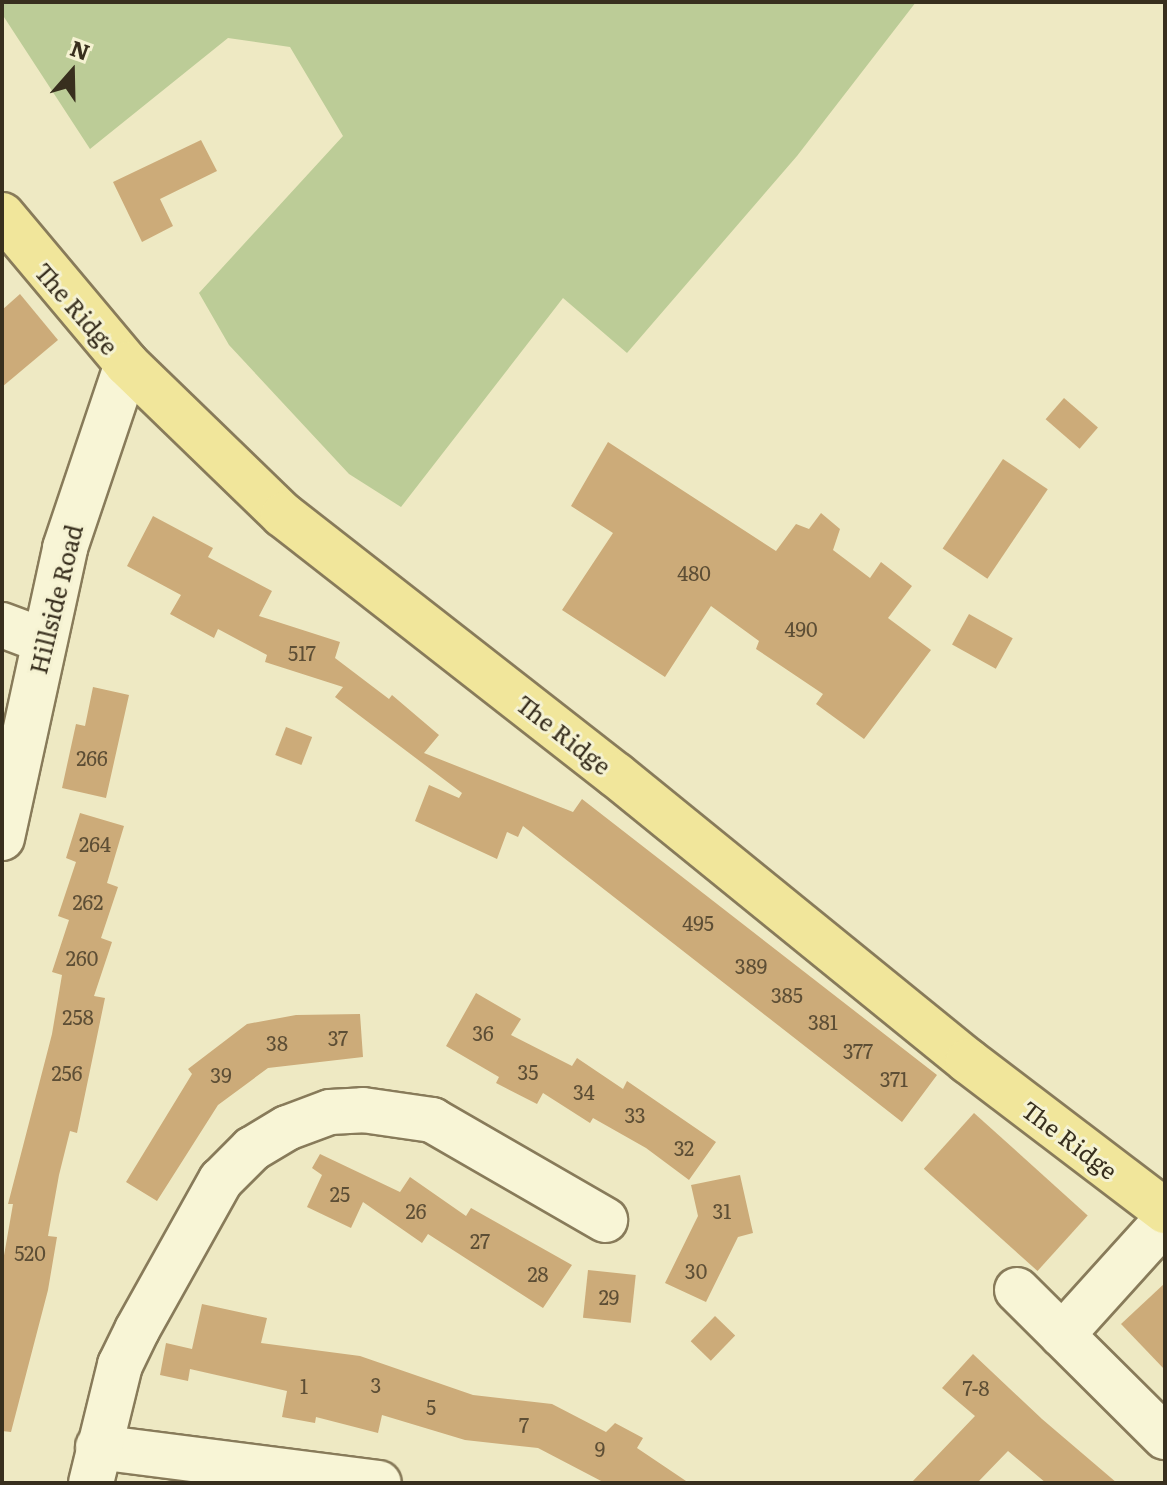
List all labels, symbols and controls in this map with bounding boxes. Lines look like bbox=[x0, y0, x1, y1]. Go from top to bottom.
text: N bbox=[66, 30, 95, 68]
north arrow bbox=[32, 32, 112, 112]
street label: The Ridge bbox=[29, 256, 125, 360]
street label: Hillside Road bbox=[23, 521, 87, 677]
house number: 480 bbox=[677, 560, 711, 584]
house number: 490 bbox=[784, 616, 818, 640]
house number: 517 bbox=[288, 640, 316, 664]
street label: The Ridge bbox=[511, 688, 617, 780]
house number: 266 bbox=[76, 745, 108, 769]
house number: 264 bbox=[79, 831, 111, 855]
house number: 262 bbox=[72, 889, 104, 913]
house number: 495 bbox=[682, 910, 714, 934]
house number: 260 bbox=[66, 945, 98, 969]
house number: 389 bbox=[735, 953, 767, 977]
house number: 385 bbox=[771, 982, 803, 1006]
house number: 258 bbox=[62, 1004, 94, 1028]
house number: 381 bbox=[808, 1009, 838, 1033]
house number: 36 bbox=[472, 1020, 494, 1044]
house number: 37 bbox=[328, 1025, 348, 1049]
house number: 38 bbox=[266, 1030, 288, 1054]
house number: 377 bbox=[843, 1038, 873, 1062]
house number: 35 bbox=[518, 1059, 538, 1083]
house number: 256 bbox=[51, 1060, 83, 1084]
house number: 39 bbox=[210, 1062, 232, 1086]
house number: 371 bbox=[880, 1066, 908, 1090]
house number: 34 bbox=[573, 1079, 595, 1103]
street label: The Ridge bbox=[1017, 1094, 1123, 1184]
house number: 33 bbox=[624, 1102, 646, 1126]
house number: 32 bbox=[674, 1135, 694, 1159]
house number: 25 bbox=[330, 1181, 350, 1205]
house number: 26 bbox=[406, 1198, 426, 1222]
house number: 31 bbox=[713, 1198, 731, 1222]
house number: 27 bbox=[470, 1228, 490, 1252]
house number: 520 bbox=[14, 1240, 46, 1264]
house number: 30 bbox=[685, 1258, 707, 1282]
house number: 28 bbox=[527, 1261, 549, 1285]
house number: 29 bbox=[599, 1284, 619, 1308]
house number: 3 bbox=[371, 1372, 381, 1396]
house number: 1 bbox=[300, 1373, 308, 1397]
house number: 7-8 bbox=[962, 1375, 990, 1399]
house number: 5 bbox=[426, 1394, 436, 1418]
house number: 7 bbox=[519, 1412, 529, 1436]
house number: 9 bbox=[595, 1436, 605, 1460]

